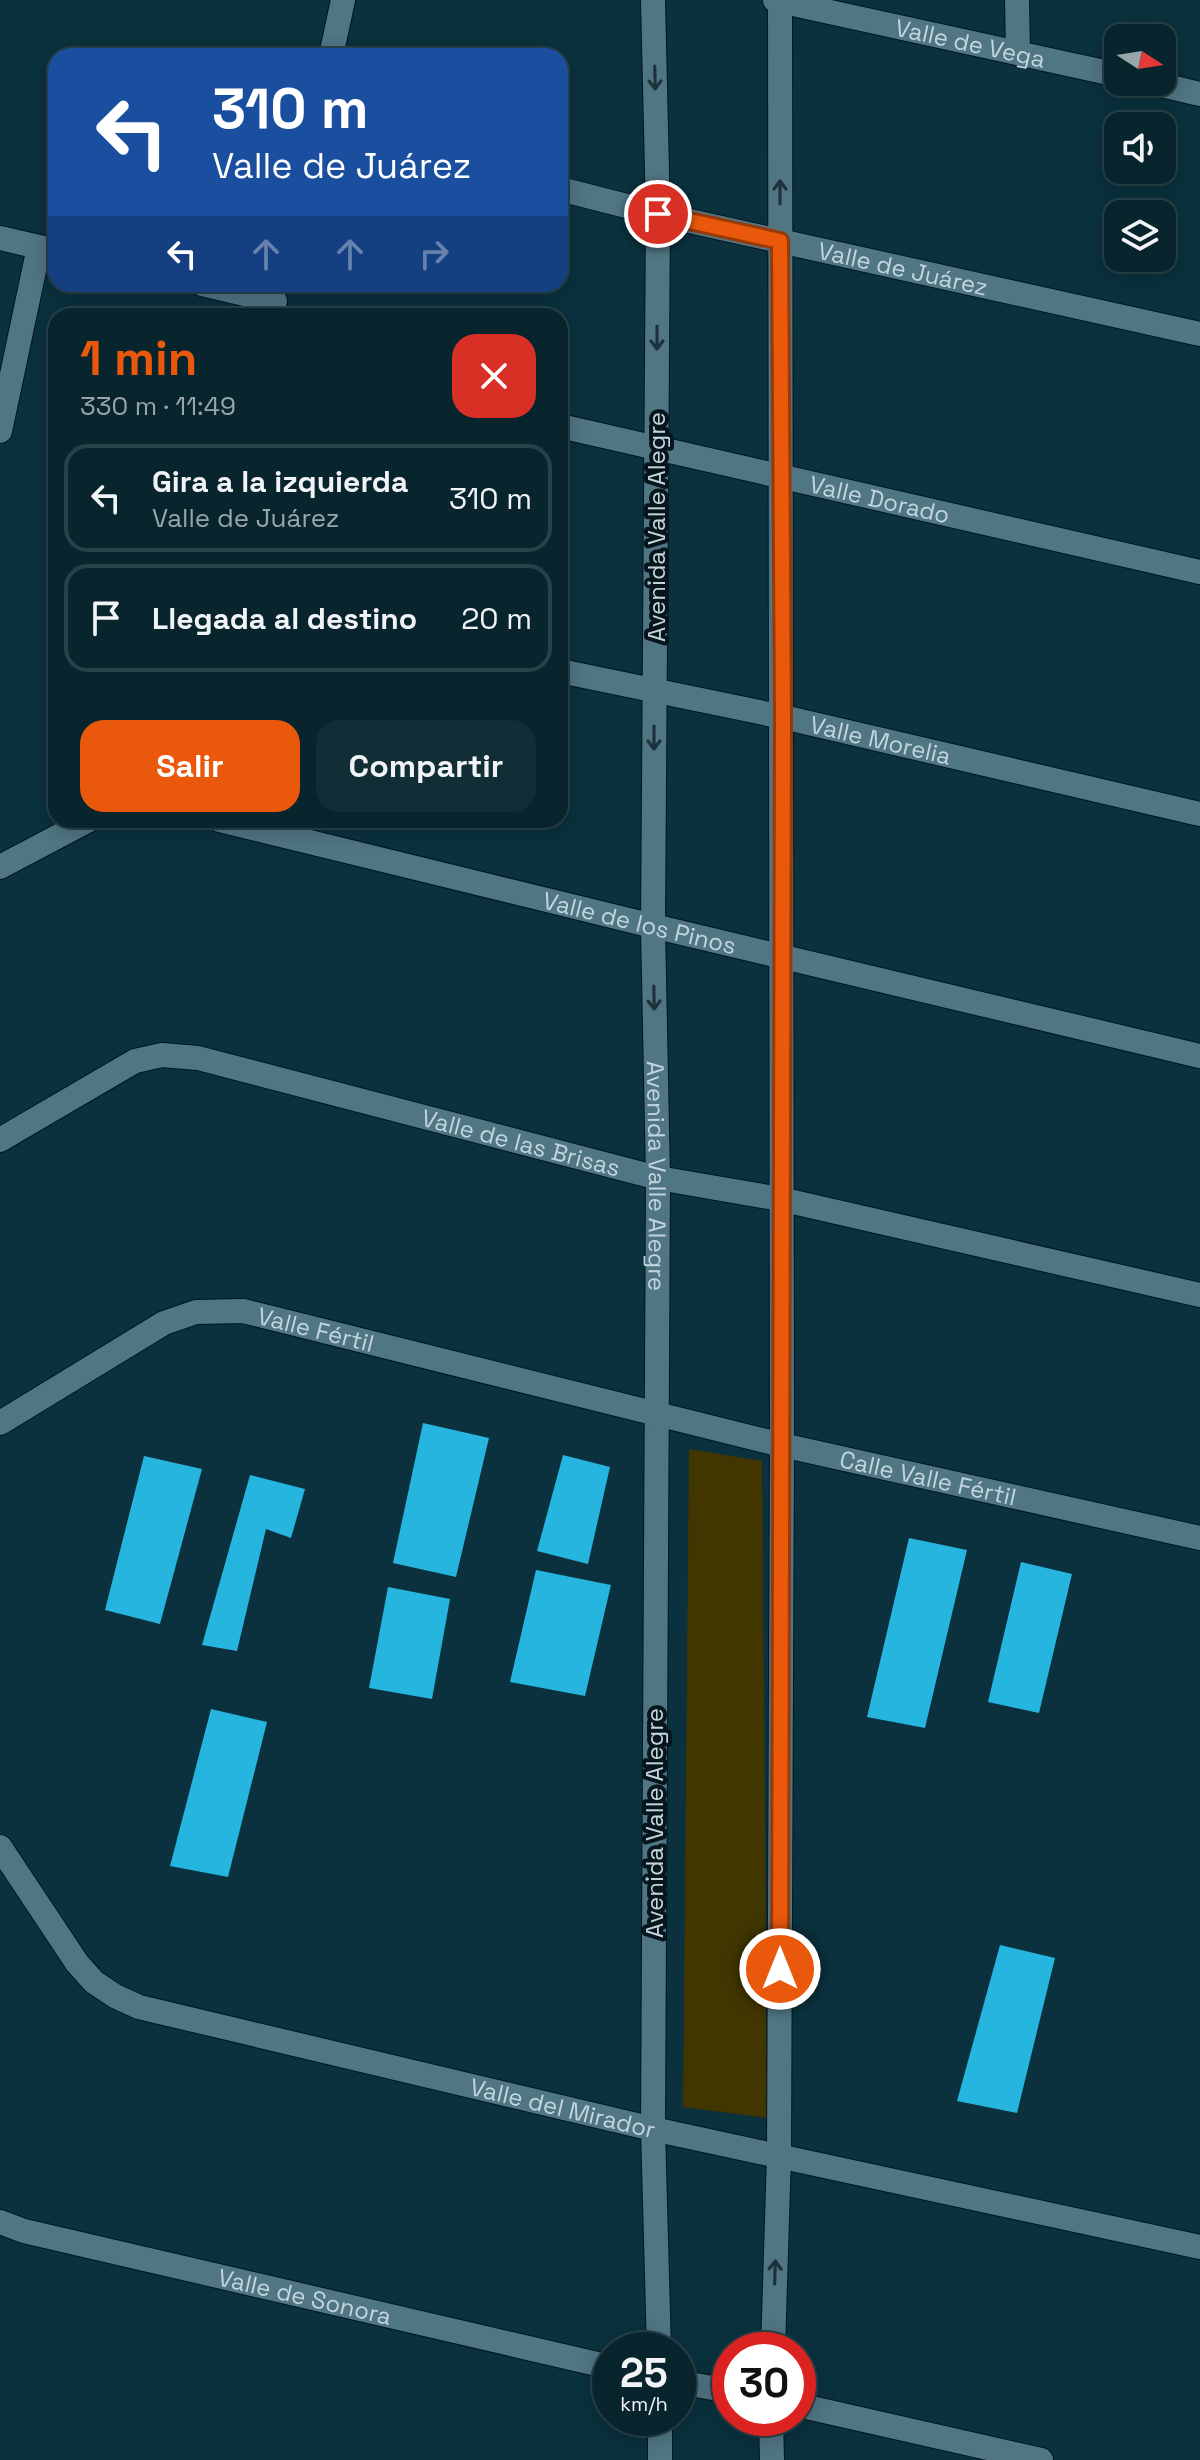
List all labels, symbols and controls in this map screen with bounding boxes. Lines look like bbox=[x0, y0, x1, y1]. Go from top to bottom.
street label: Valle de Vega bbox=[892, 11, 1049, 74]
north arrow bbox=[1104, 24, 1176, 96]
map controls bbox=[1104, 24, 1176, 272]
one-way arrow bbox=[647, 64, 662, 91]
text: 310 m bbox=[212, 73, 369, 144]
icon: left bbox=[80, 80, 184, 184]
button: sound bbox=[1104, 112, 1176, 184]
text: Valle de Juárez bbox=[212, 143, 471, 189]
one-way arrow bbox=[772, 179, 788, 206]
pin bbox=[624, 180, 692, 248]
icon: arrive bbox=[636, 192, 680, 236]
button: layers bbox=[1104, 200, 1176, 272]
icon: left bbox=[160, 232, 204, 276]
icon: ahead bbox=[244, 232, 288, 276]
icon: ahead bbox=[328, 232, 372, 276]
icon: right bbox=[412, 232, 456, 276]
street label: Valle de Juárez bbox=[815, 234, 991, 302]
one-way arrow bbox=[649, 324, 665, 351]
text: 1 min bbox=[80, 328, 197, 389]
button: close bbox=[452, 334, 536, 418]
text: 330 m · 11:49 bbox=[80, 389, 236, 423]
street label: Avenida Valle Alegre bbox=[641, 412, 672, 642]
text: Gira a la izquierda bbox=[152, 462, 408, 501]
street label: Valle Dorado bbox=[807, 468, 953, 530]
icon: left bbox=[84, 476, 128, 520]
text: 310 m bbox=[449, 479, 532, 518]
text: Valle de Juárez bbox=[152, 501, 339, 535]
icon: arrive bbox=[84, 596, 128, 640]
text: Llegada al destino bbox=[152, 599, 417, 638]
text: 20 m bbox=[461, 599, 532, 638]
street label: Valle Morelia bbox=[807, 708, 955, 771]
button: Salir bbox=[80, 720, 300, 812]
button: Compartir bbox=[316, 720, 536, 812]
one-way arrow bbox=[647, 724, 662, 751]
street label: Valle de los Pinos bbox=[540, 884, 739, 961]
one-way arrow bbox=[646, 984, 662, 1011]
street label: Avenida Valle Alegre bbox=[640, 1060, 674, 1291]
street label: Valle de las Brisas bbox=[418, 1102, 624, 1183]
street label: Valle Fértil bbox=[254, 1300, 377, 1358]
street label: Calle Valle Fértil bbox=[837, 1443, 1019, 1512]
street label: Avenida Valle Alegre bbox=[639, 1708, 670, 1938]
position arrow bbox=[738, 1927, 822, 2011]
street label: Valle del Mirador bbox=[467, 2071, 659, 2145]
one-way arrow bbox=[768, 2259, 783, 2286]
street label: Valle de Sonora bbox=[215, 2261, 395, 2331]
speed limit sign: 30 bbox=[712, 2332, 816, 2436]
text: 25 bbox=[620, 2348, 668, 2399]
text: km/h bbox=[620, 2391, 668, 2417]

